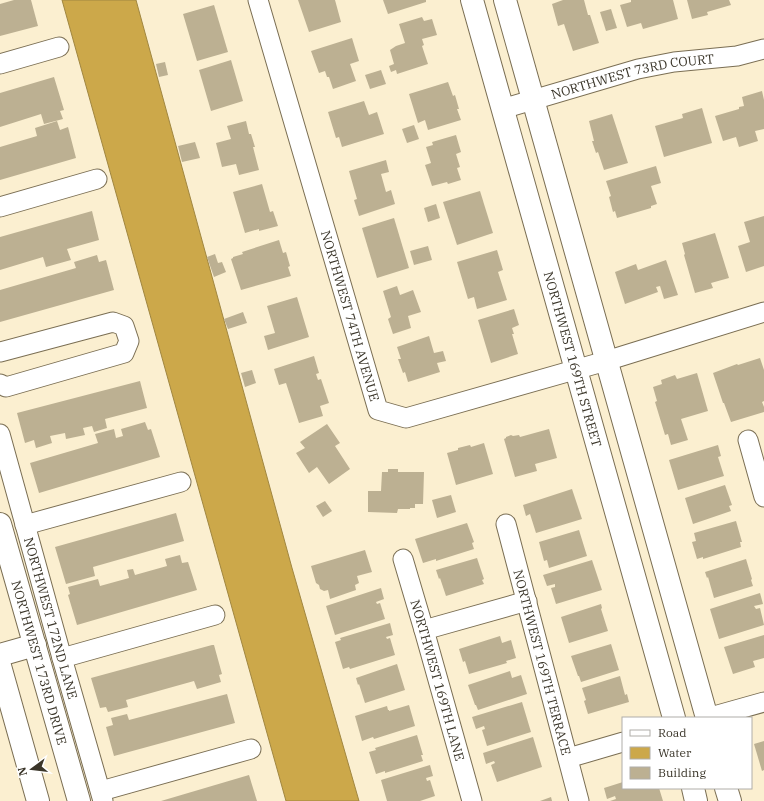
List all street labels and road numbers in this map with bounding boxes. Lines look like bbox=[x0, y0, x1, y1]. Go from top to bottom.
street label: NORTHWEST 73RD COURT bbox=[549, 50, 715, 103]
street label: NORTHWEST 74TH AVENUE bbox=[317, 228, 383, 403]
street label: NORTHWEST 169TH STREET bbox=[540, 269, 606, 449]
street label: NORTHWEST 172ND LANE bbox=[20, 535, 82, 701]
street label: NORTHWEST 169TH TERRACE bbox=[510, 568, 575, 757]
street label: NORTHWEST 173RD DRIVE bbox=[8, 578, 71, 747]
street label: NORTHWEST 169TH LANE bbox=[407, 597, 469, 763]

